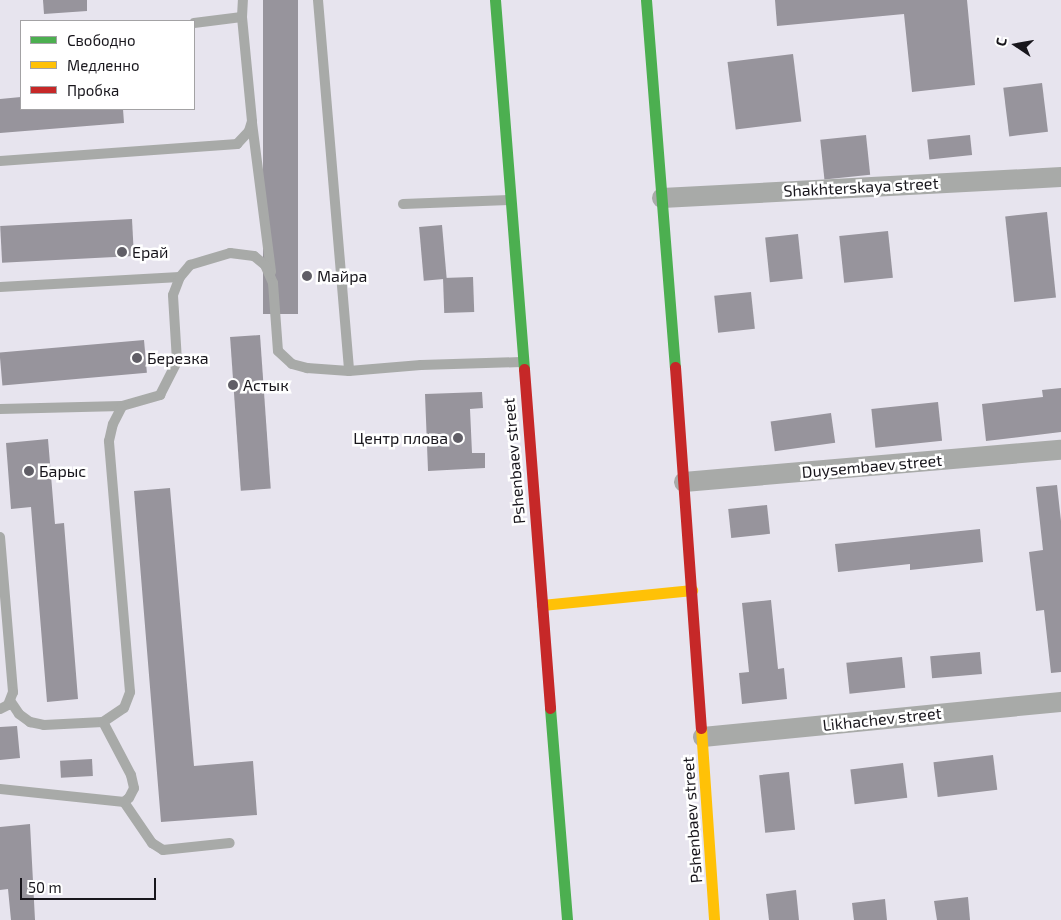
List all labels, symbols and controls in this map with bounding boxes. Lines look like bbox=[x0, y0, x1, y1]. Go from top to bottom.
legend bbox=[20, 20, 195, 110]
north arrow bbox=[991, 20, 1041, 70]
text: Свободно bbox=[67, 31, 136, 49]
text: С bbox=[992, 36, 1010, 48]
text: Медленно bbox=[67, 56, 140, 74]
text: Пробка bbox=[67, 81, 119, 99]
street label: Shakhterskaya street bbox=[783, 173, 939, 201]
place label: Ерай bbox=[132, 242, 169, 262]
marker: Ерай bbox=[116, 246, 128, 258]
place label: Майра bbox=[317, 266, 367, 286]
marker: Майра bbox=[301, 270, 313, 282]
place label: Березка bbox=[147, 348, 209, 368]
marker: Березка bbox=[131, 352, 143, 364]
place label: Астык bbox=[243, 375, 289, 395]
marker: Астык bbox=[227, 379, 239, 391]
street label: Pshenbaev street bbox=[499, 397, 529, 525]
place label: Центр плова bbox=[353, 428, 448, 448]
marker: Центр плова bbox=[452, 432, 464, 444]
street label: Duysembaev street bbox=[801, 450, 943, 482]
place label: Барыс bbox=[39, 461, 86, 481]
marker: Барыс bbox=[23, 465, 35, 477]
street label: Likhachev street bbox=[821, 703, 943, 735]
street label: Pshenbaev street bbox=[678, 756, 706, 884]
scale bar bbox=[22, 868, 159, 900]
text: 50 m bbox=[28, 878, 62, 896]

